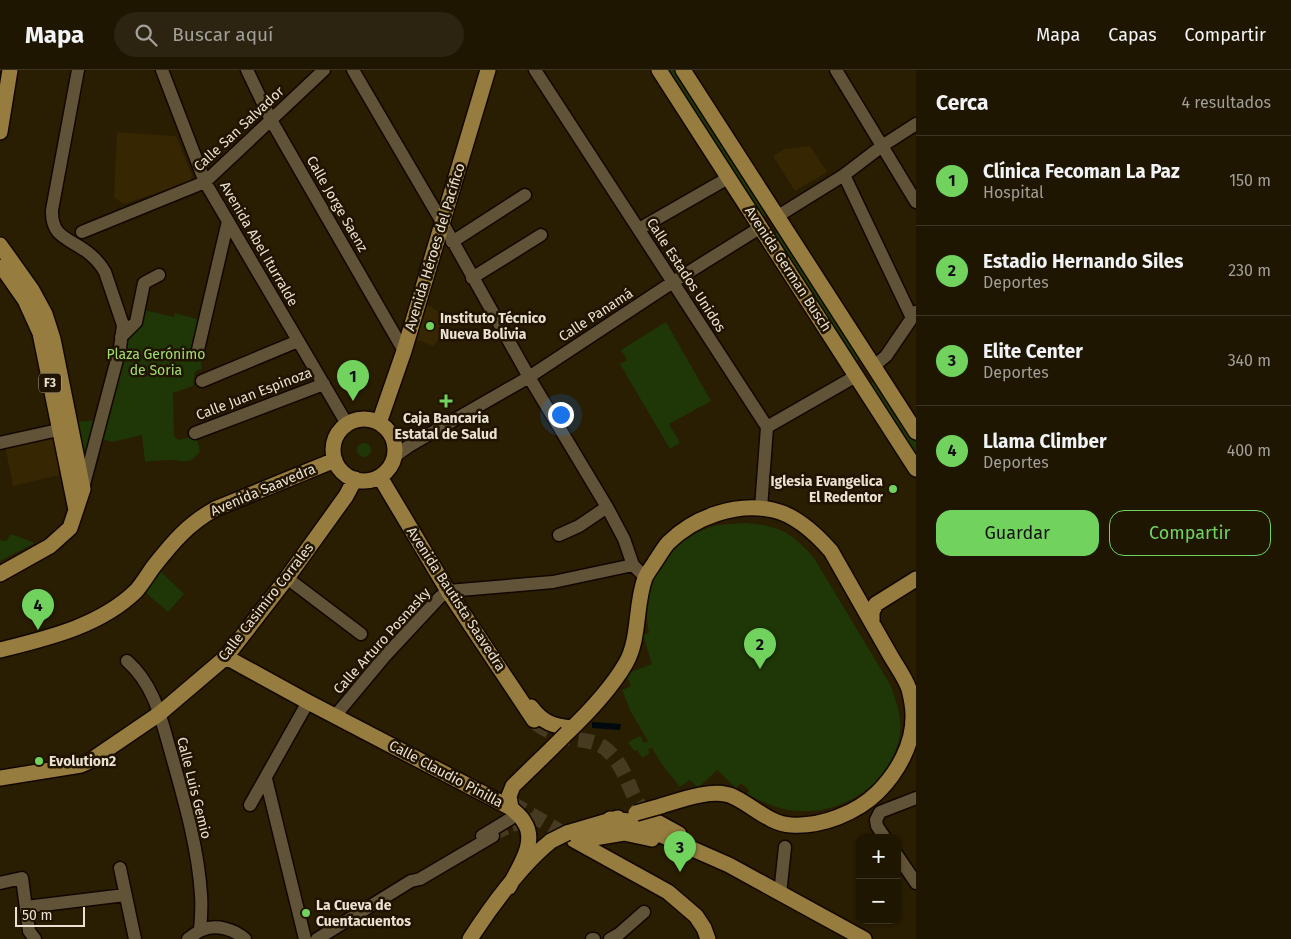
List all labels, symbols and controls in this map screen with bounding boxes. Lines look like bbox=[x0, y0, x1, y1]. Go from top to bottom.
search box bbox=[114, 12, 464, 57]
text: Mapa bbox=[25, 21, 84, 49]
icon: search bbox=[132, 21, 160, 49]
text: Buscar aquí bbox=[172, 23, 273, 46]
text: Mapa bbox=[1036, 24, 1080, 46]
text: Capas bbox=[1108, 24, 1157, 46]
text: Compartir bbox=[1185, 24, 1266, 46]
street label: Calle San Salvador bbox=[190, 82, 288, 175]
text: Cerca bbox=[936, 90, 988, 116]
text: 4 resultados bbox=[1182, 93, 1271, 112]
street label: Calle Jorge Saenz bbox=[303, 153, 371, 255]
text: Clínica Fecoman La Paz bbox=[983, 160, 1180, 183]
street label: Avenida Héroes del Pacífico bbox=[401, 161, 469, 333]
text: 1 bbox=[948, 171, 956, 190]
text: 150 m bbox=[1229, 171, 1271, 190]
street label: Avenida Abel Iturralde bbox=[216, 179, 302, 309]
text: Hospital bbox=[983, 183, 1044, 202]
street label: Avenida German Busch bbox=[741, 203, 835, 335]
street label: Calle Estados Unidos bbox=[643, 215, 729, 336]
text: Estadio Hernando Siles bbox=[983, 250, 1184, 273]
text: 2 bbox=[948, 261, 956, 280]
text: 230 m bbox=[1228, 261, 1271, 280]
text: Deportes bbox=[983, 273, 1049, 292]
street label: Calle Panamá bbox=[556, 285, 636, 345]
place label: Instituto Técnico Nueva Bolivia bbox=[440, 310, 546, 343]
marker: Instituto Técnico Nueva Bolivia bbox=[424, 320, 436, 332]
text: Elite Center bbox=[983, 340, 1083, 363]
park label: Plaza Gerónimo de Soria bbox=[107, 346, 205, 379]
text: 3 bbox=[948, 351, 956, 370]
text: 340 m bbox=[1228, 351, 1271, 370]
pin: 1 bbox=[337, 360, 369, 401]
text: Deportes bbox=[983, 363, 1049, 382]
street label: Calle Juan Espinoza bbox=[194, 364, 314, 424]
road number: F3 bbox=[39, 374, 61, 392]
marker: Caja Bancaria Estatal de Salud bbox=[439, 394, 453, 408]
your location bbox=[548, 402, 574, 428]
place label: Caja Bancaria Estatal de Salud bbox=[395, 410, 497, 443]
text: Llama Climber bbox=[983, 430, 1107, 453]
text: 4 bbox=[947, 441, 957, 460]
text: 400 m bbox=[1227, 441, 1271, 460]
text: Deportes bbox=[983, 453, 1049, 472]
street label: Avenida Saavedra bbox=[208, 460, 318, 520]
place label: Iglesia Evangelica El Redentor bbox=[770, 473, 883, 506]
marker: Iglesia Evangelica El Redentor bbox=[887, 483, 899, 495]
button: Guardar bbox=[936, 510, 1099, 556]
button: Compartir bbox=[1109, 510, 1271, 556]
street label: Avenida Bautista Saavedra bbox=[403, 524, 509, 674]
street label: Calle Casimiro Corrales bbox=[215, 539, 318, 664]
street label: Calle Arturo Posnasky bbox=[330, 584, 434, 698]
pin: 4 bbox=[22, 589, 54, 630]
pin: 2 bbox=[744, 628, 776, 669]
street label: Calle Luis Gemio bbox=[173, 735, 215, 841]
street label: Calle Claudio Pinilla bbox=[386, 737, 506, 811]
place label: Evolution2 bbox=[49, 753, 116, 770]
marker: Evolution2 bbox=[33, 755, 45, 767]
pin: 3 bbox=[664, 831, 696, 872]
map controls bbox=[856, 834, 901, 924]
button: + bbox=[856, 834, 901, 879]
button: − bbox=[856, 879, 901, 924]
place label: La Cueva de Cuentacuentos bbox=[316, 897, 411, 930]
scale bar bbox=[15, 904, 85, 927]
text: 50 m bbox=[22, 907, 53, 924]
marker: La Cueva de Cuentacuentos bbox=[300, 907, 312, 919]

